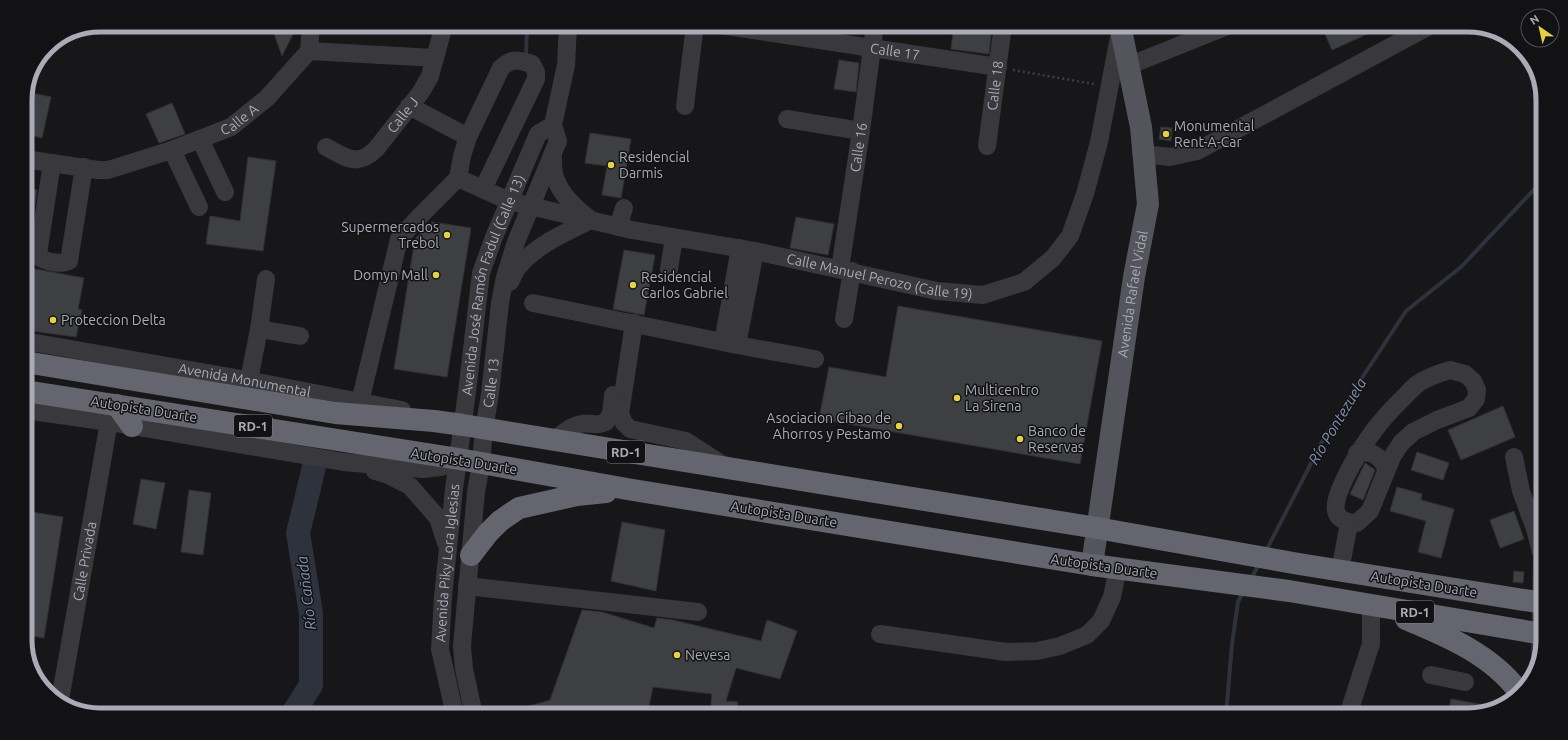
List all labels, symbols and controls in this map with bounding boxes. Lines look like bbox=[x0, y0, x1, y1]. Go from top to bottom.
north arrow bbox=[1520, 8, 1560, 48]
text: N bbox=[1528, 12, 1541, 27]
street label: Calle 17 bbox=[869, 40, 921, 63]
street label: Calle 18 bbox=[984, 60, 1006, 111]
street label: Calle J bbox=[384, 94, 422, 136]
street label: Calle A bbox=[218, 100, 261, 138]
place label: Monumental Rent-A-Car bbox=[1174, 118, 1255, 150]
street label: Calle 16 bbox=[847, 122, 870, 173]
marker: Monumental Rent-A-Car bbox=[1161, 129, 1171, 139]
place label: Residencial Darmis bbox=[619, 149, 690, 181]
marker: Residencial Darmis bbox=[606, 160, 616, 170]
street label: Avenida José Ramón Fadul (Calle 13) bbox=[458, 173, 530, 399]
place label: Supermercados Trebol bbox=[341, 219, 439, 251]
street label: Avenida Rafael Vidal bbox=[1114, 229, 1151, 359]
marker: Supermercados Trebol bbox=[442, 230, 452, 240]
street label: Calle Manuel Perozo (Calle 19) bbox=[785, 250, 973, 302]
place label: Domyn Mall bbox=[353, 267, 428, 283]
place label: Residencial Carlos Gabriel bbox=[641, 269, 728, 301]
marker: Domyn Mall bbox=[431, 270, 441, 280]
marker: Residencial Carlos Gabriel bbox=[628, 280, 638, 290]
place label: Proteccion Delta bbox=[61, 312, 166, 328]
marker: Proteccion Delta bbox=[48, 315, 58, 325]
street label: Calle 13 bbox=[479, 357, 503, 409]
street label: Avenida Monumental bbox=[177, 360, 312, 400]
water label: Río Pontezuela bbox=[1305, 375, 1369, 467]
place label: Multicentro La Sirena bbox=[965, 382, 1039, 414]
street label: Autopista Duarte bbox=[89, 393, 199, 425]
marker: Multicentro La Sirena bbox=[952, 393, 962, 403]
place label: Asociacion Cibao de Ahorros y Pestamo bbox=[766, 410, 891, 442]
road number: RD-1 bbox=[234, 415, 272, 437]
marker: Asociacion Cibao de Ahorros y Pestamo bbox=[894, 421, 904, 431]
place label: Banco de Reservas bbox=[1028, 423, 1086, 455]
marker: Banco de Reservas bbox=[1015, 434, 1025, 444]
road number: RD-1 bbox=[607, 441, 645, 463]
street label: Autopista Duarte bbox=[409, 445, 519, 477]
street label: Avenida Piky Lora Iglesias bbox=[432, 483, 463, 643]
street label: Autopista Duarte bbox=[729, 498, 839, 530]
street label: Calle Privada bbox=[70, 520, 99, 602]
street label: Autopista Duarte bbox=[1049, 551, 1159, 581]
water label: Río Cañada bbox=[293, 555, 319, 631]
street label: Autopista Duarte bbox=[1369, 568, 1479, 600]
road number: RD-1 bbox=[1396, 601, 1434, 623]
place label: Nevesa bbox=[685, 647, 731, 663]
marker: Nevesa bbox=[672, 650, 682, 660]

